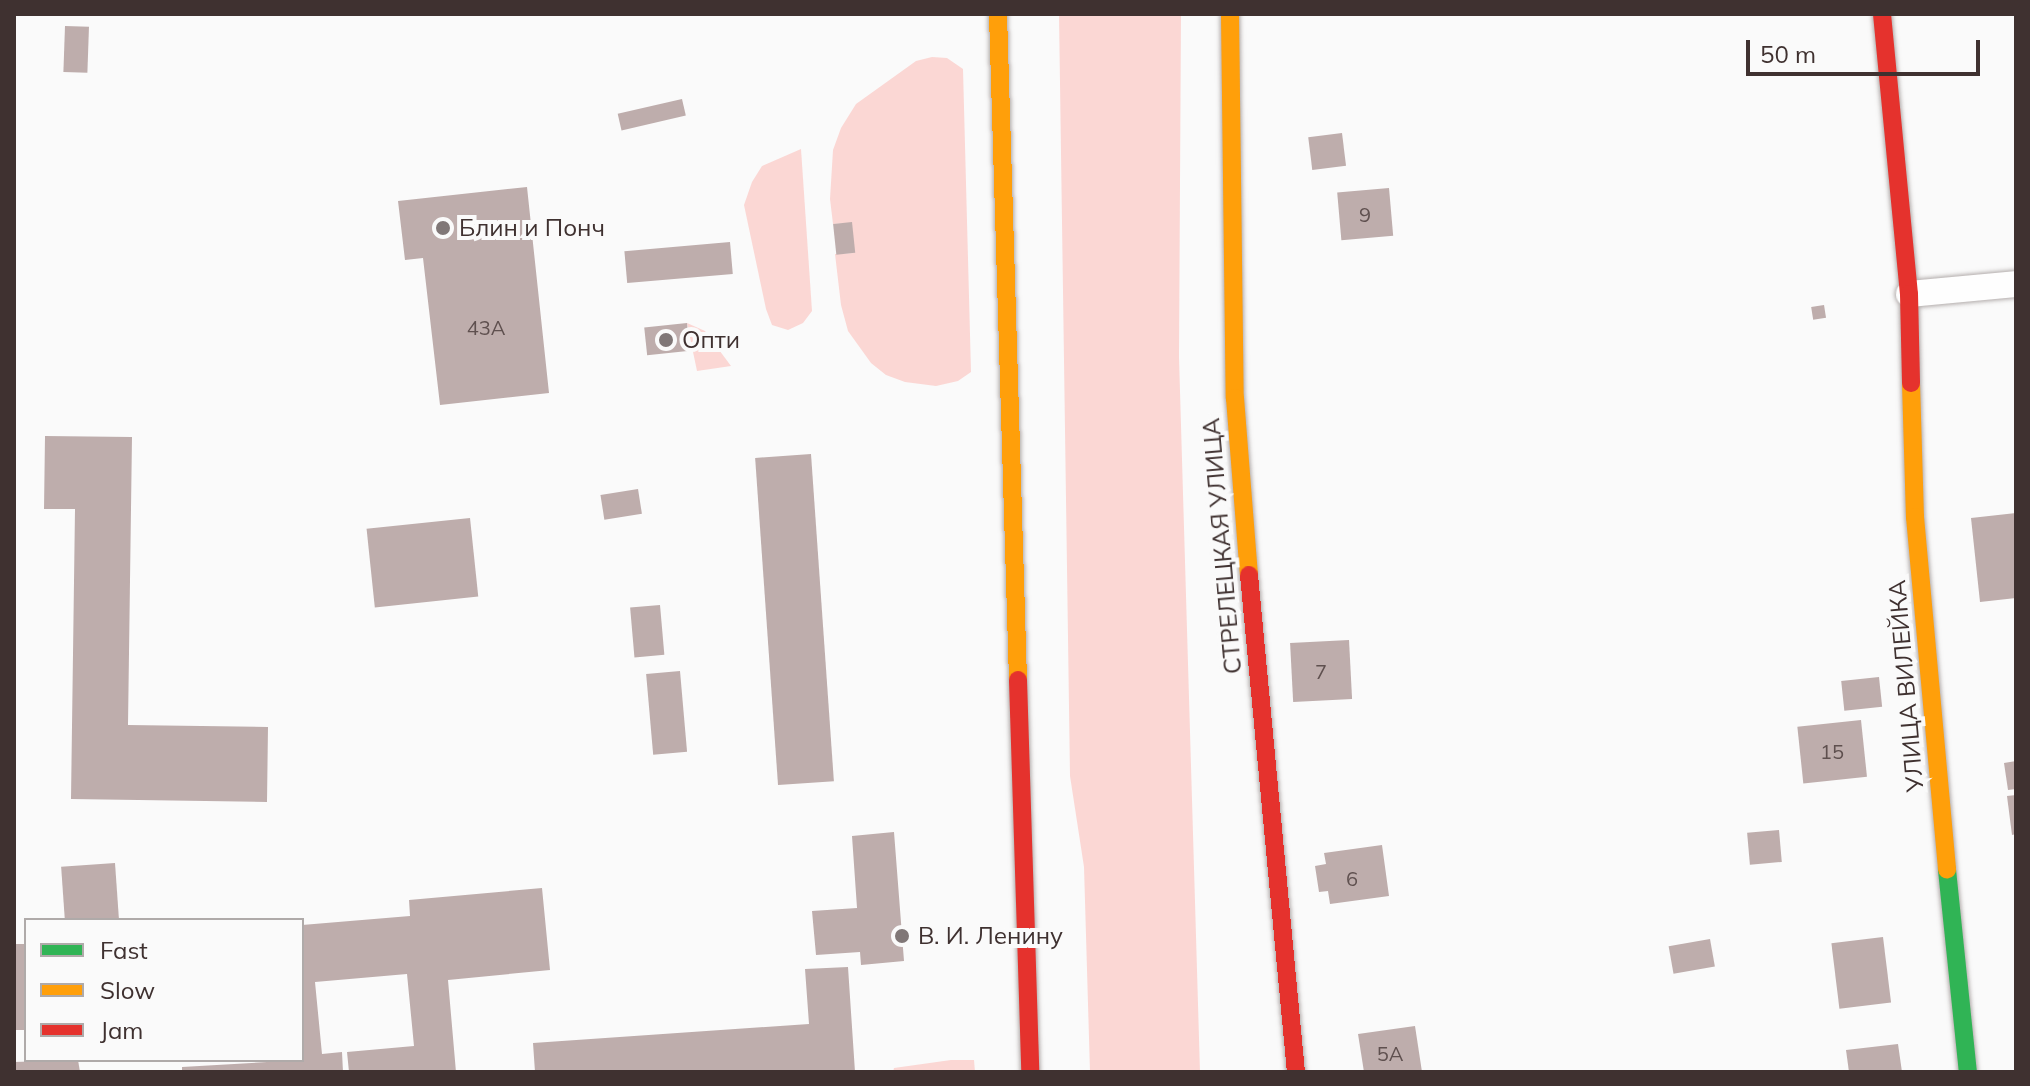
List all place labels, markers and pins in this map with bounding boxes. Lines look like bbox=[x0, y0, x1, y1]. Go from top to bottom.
place label: Блин и Понч bbox=[459, 214, 605, 242]
marker: Блин и Понч bbox=[434, 219, 452, 237]
place label: Опти bbox=[682, 326, 740, 354]
marker: Опти bbox=[657, 331, 675, 349]
place label: В. И. Ленину bbox=[918, 922, 1063, 950]
marker: В. И. Ленину bbox=[893, 927, 911, 945]

